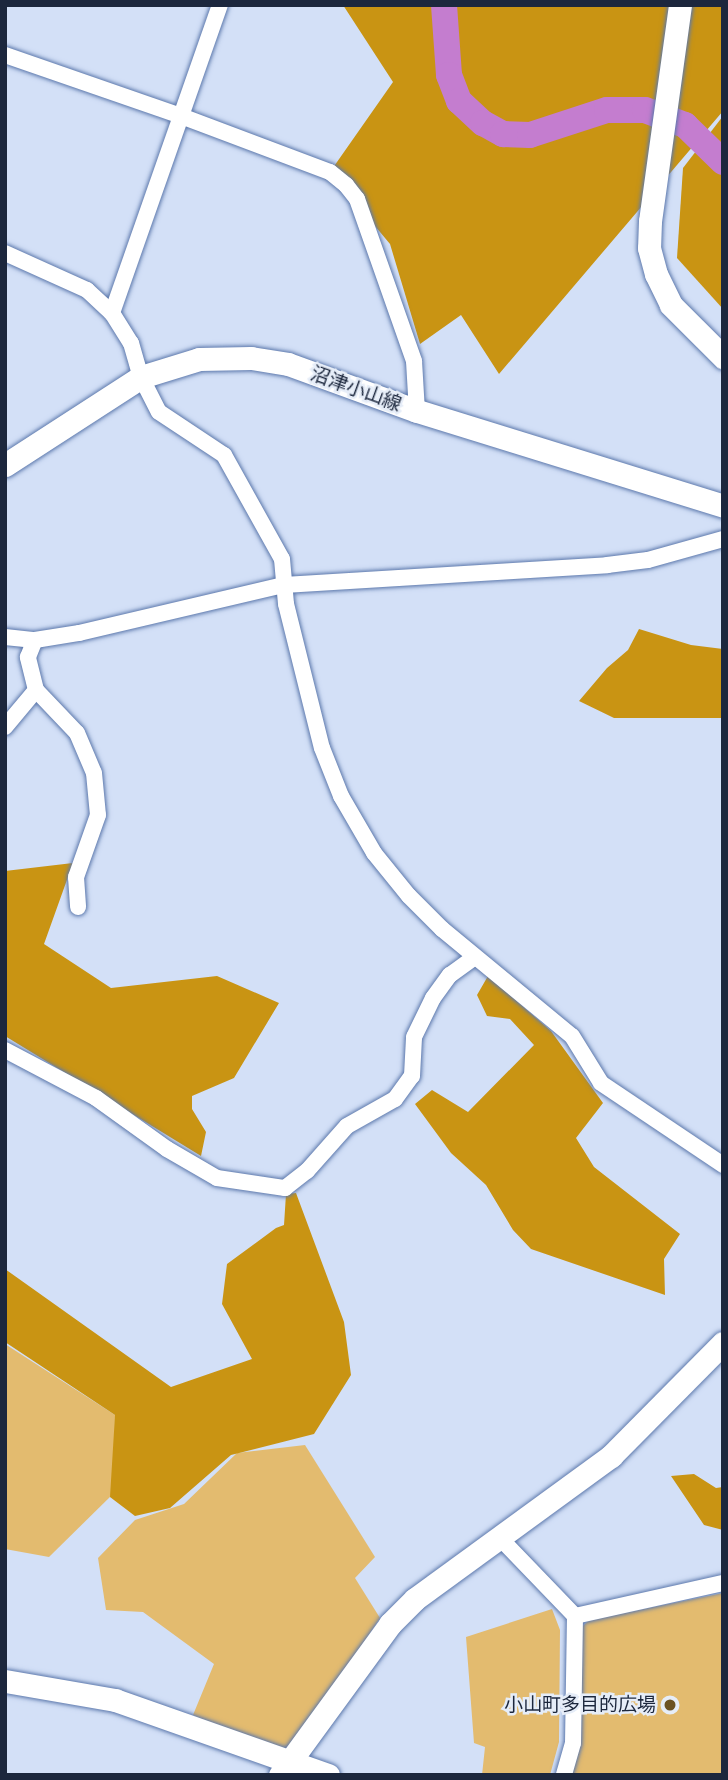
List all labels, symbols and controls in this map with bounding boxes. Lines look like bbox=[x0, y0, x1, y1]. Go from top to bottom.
street label: 沼津小山線 bbox=[307, 362, 405, 416]
place label: 小山町多目的広場 bbox=[504, 1694, 656, 1716]
marker: 小山町多目的広場 bbox=[662, 1697, 678, 1713]

